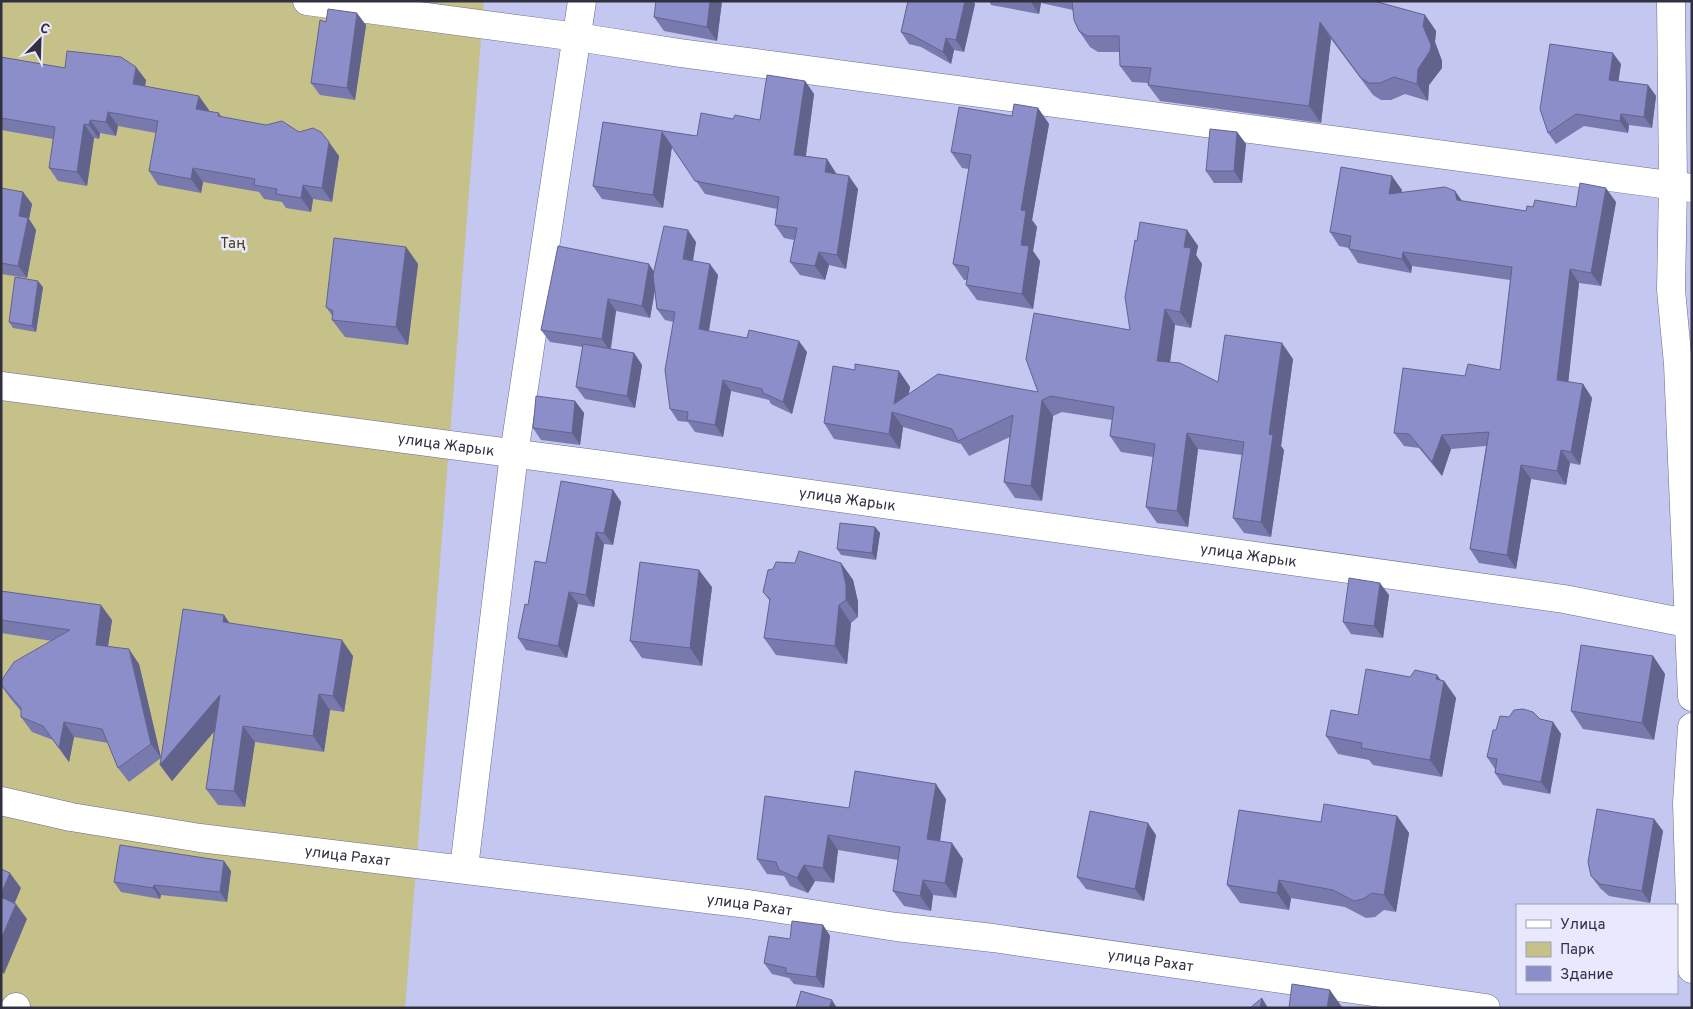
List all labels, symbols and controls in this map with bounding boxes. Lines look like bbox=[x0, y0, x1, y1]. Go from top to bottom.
north arrow bbox=[15, 15, 65, 65]
text: С bbox=[37, 20, 52, 39]
park label: Таң bbox=[220, 235, 246, 254]
street label: улица Жарык bbox=[396, 430, 496, 462]
street label: улица Жарык bbox=[797, 484, 897, 517]
street label: улица Жарык bbox=[1199, 540, 1298, 573]
street label: улица Рахат bbox=[303, 843, 392, 872]
street label: улица Рахат bbox=[705, 891, 794, 922]
legend bbox=[1516, 904, 1678, 994]
text: Улица bbox=[1560, 916, 1605, 935]
text: Парк bbox=[1560, 941, 1595, 960]
street label: улица Рахат bbox=[1106, 946, 1195, 977]
text: Здание bbox=[1560, 966, 1613, 985]

